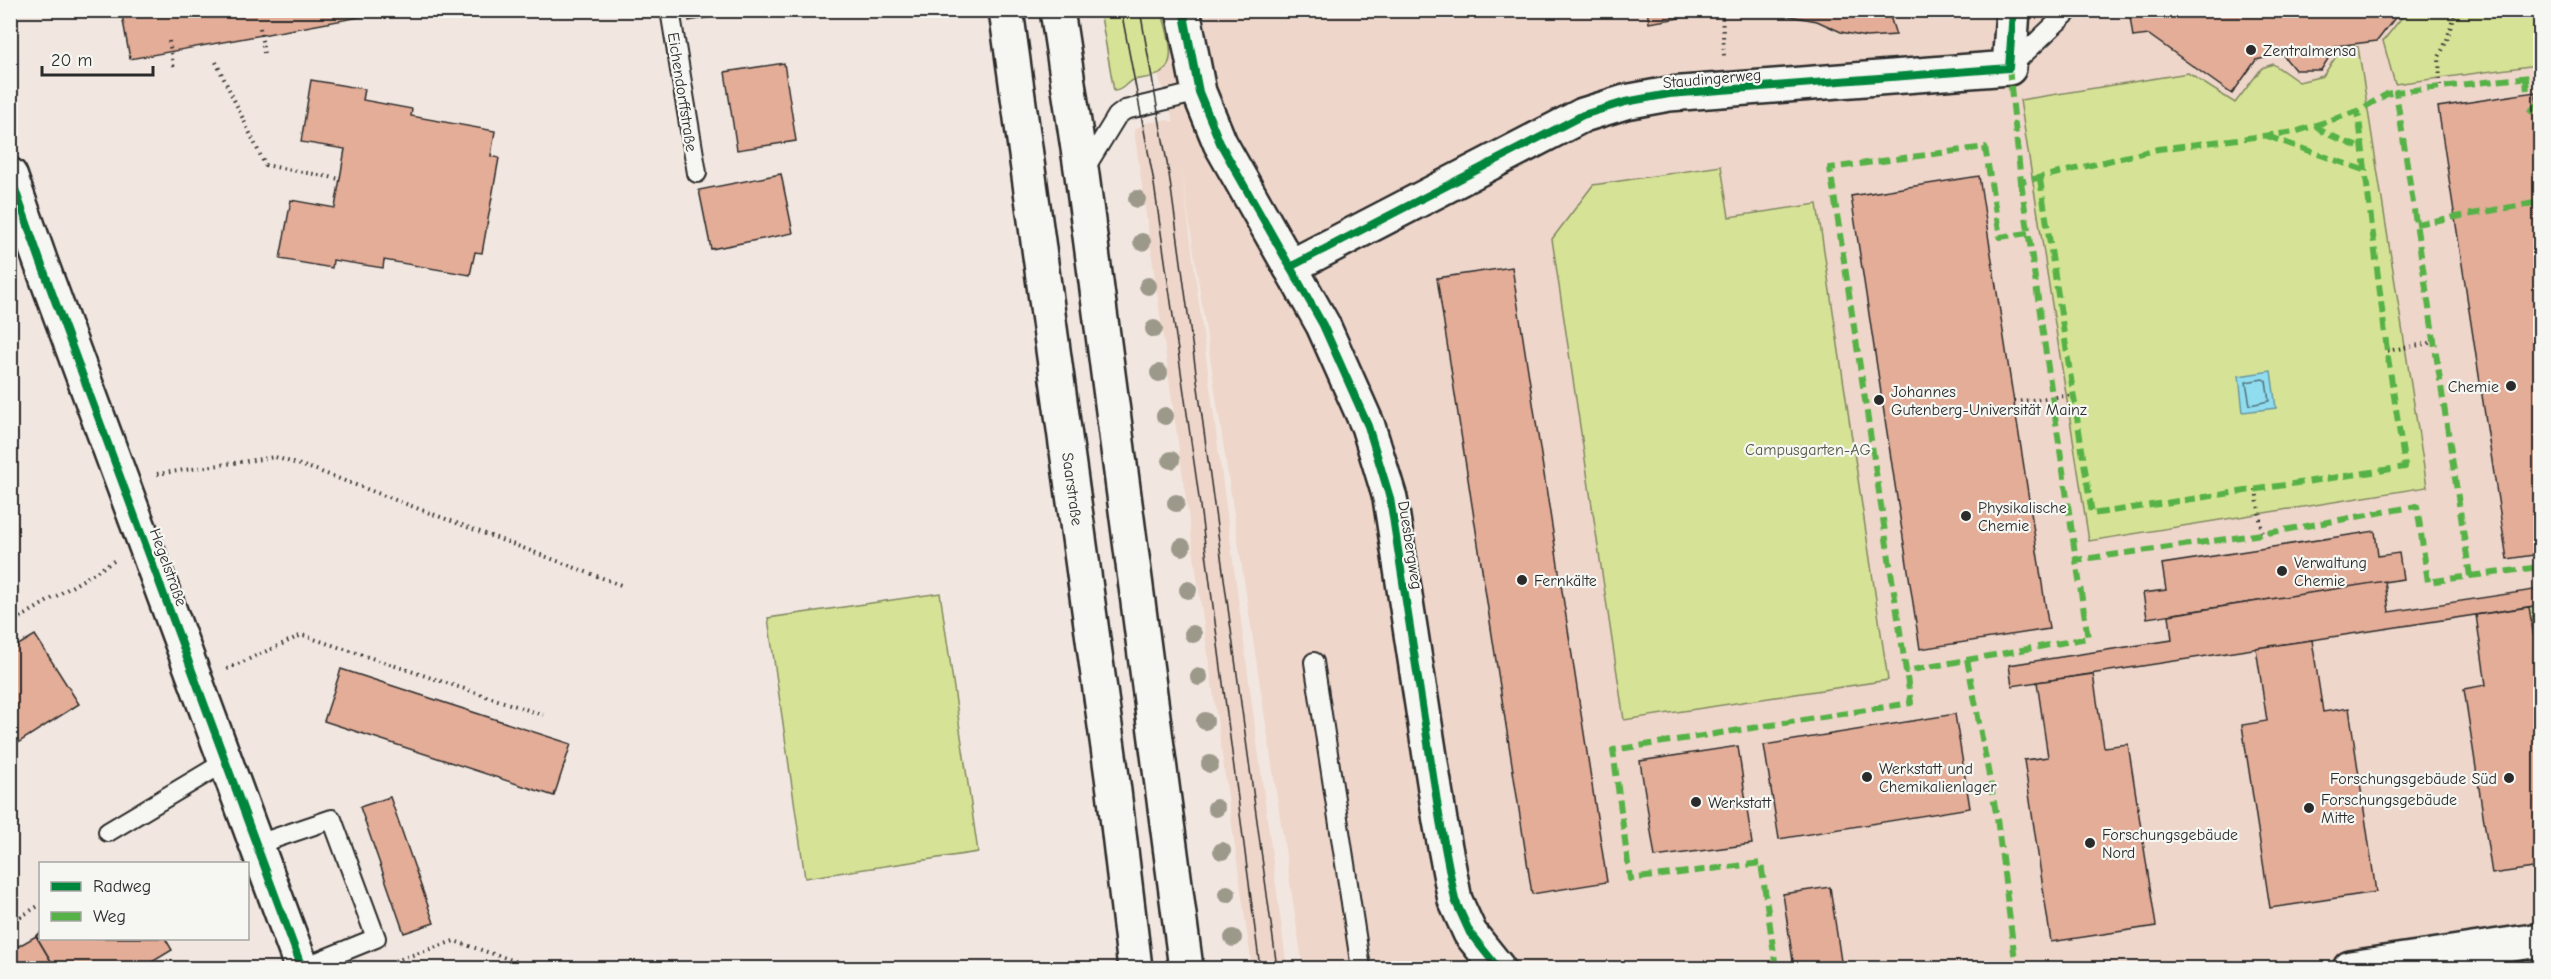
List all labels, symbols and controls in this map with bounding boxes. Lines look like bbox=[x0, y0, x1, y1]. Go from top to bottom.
street label: Eichendorffstraße bbox=[664, 31, 700, 153]
scale bar bbox=[42, 39, 153, 77]
place label: Zentralmensa bbox=[2263, 42, 2357, 60]
marker: Zentralmensa bbox=[2244, 43, 2258, 57]
text: 20 m bbox=[51, 50, 92, 71]
street label: Staudingerweg bbox=[1662, 66, 1762, 92]
place label: Chemie bbox=[2448, 378, 2499, 396]
marker: Chemie bbox=[2504, 379, 2518, 393]
place label: Johannes Gutenberg-Universität Mainz bbox=[1891, 383, 2087, 419]
marker: Johannes Gutenberg-Universität Mainz bbox=[1872, 393, 1886, 407]
park label: Campusgarten-AG bbox=[1745, 441, 1871, 459]
street label: Saarstraße bbox=[1058, 451, 1086, 527]
street label: Duesbergweg bbox=[1394, 499, 1426, 591]
place label: Physikalische Chemie bbox=[1978, 499, 2067, 535]
marker: Physikalische Chemie bbox=[1959, 509, 1973, 523]
street label: Hegelstraße bbox=[146, 526, 190, 609]
place label: Verwaltung Chemie bbox=[2294, 554, 2367, 590]
marker: Verwaltung Chemie bbox=[2275, 564, 2289, 578]
place label: Fernkälte bbox=[1534, 572, 1597, 590]
marker: Fernkälte bbox=[1515, 573, 1529, 587]
place label: Werkstatt und Chemikalienlager bbox=[1879, 760, 1997, 796]
marker: Werkstatt und Chemikalienlager bbox=[1860, 770, 1874, 784]
place label: Forschungsgebäude Süd bbox=[2330, 770, 2497, 788]
marker: Forschungsgebäude Süd bbox=[2502, 771, 2516, 785]
place label: Forschungsgebäude Mitte bbox=[2321, 791, 2457, 827]
place label: Werkstatt bbox=[1708, 794, 1771, 812]
marker: Werkstatt bbox=[1689, 795, 1703, 809]
marker: Forschungsgebäude Mitte bbox=[2302, 801, 2316, 815]
place label: Forschungsgebäude Nord bbox=[2102, 826, 2238, 862]
marker: Forschungsgebäude Nord bbox=[2083, 836, 2097, 850]
legend bbox=[39, 862, 249, 940]
text: Radweg bbox=[93, 876, 151, 897]
text: Weg bbox=[93, 906, 126, 927]

